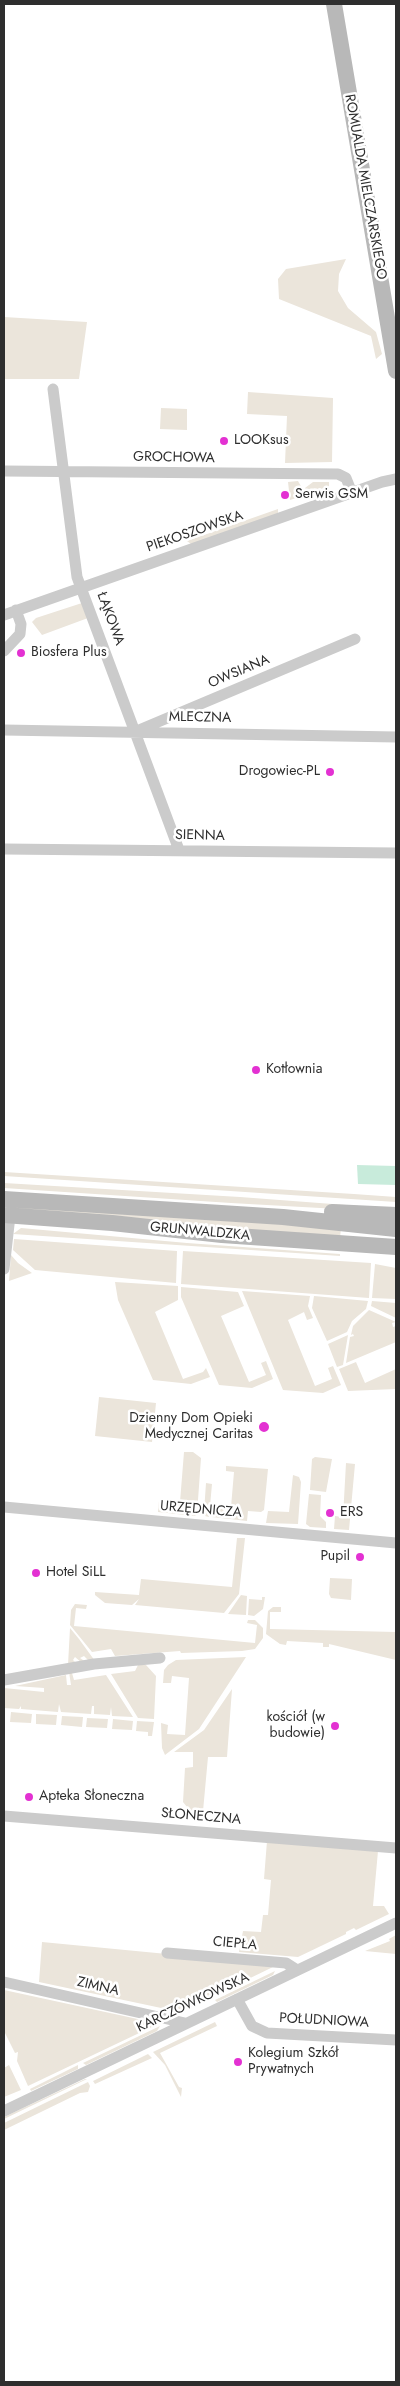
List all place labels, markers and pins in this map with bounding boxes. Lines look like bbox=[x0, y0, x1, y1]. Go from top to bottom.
place label: LOOKsus bbox=[234, 433, 289, 449]
marker: LOOKsus bbox=[218, 435, 230, 447]
place label: Serwis GSM bbox=[295, 487, 368, 503]
marker: Serwis GSM bbox=[279, 489, 291, 501]
place label: Biosfera Plus bbox=[31, 645, 107, 661]
marker: Biosfera Plus bbox=[15, 647, 27, 659]
place label: Drogowiec-PL bbox=[239, 764, 320, 780]
marker: Drogowiec-PL bbox=[324, 766, 336, 778]
place label: Kotłownia bbox=[266, 1062, 322, 1078]
marker: Kotłownia bbox=[250, 1064, 262, 1076]
place label: Dzienny Dom Opieki Medycznej Caritas bbox=[129, 1411, 253, 1444]
marker: Dzienny Dom Opieki Medycznej Caritas bbox=[257, 1420, 271, 1434]
place label: ERS bbox=[340, 1505, 363, 1521]
marker: ERS bbox=[324, 1507, 336, 1519]
place label: Pupil bbox=[320, 1549, 350, 1565]
marker: Pupil bbox=[354, 1551, 366, 1563]
place label: Hotel SiLL bbox=[46, 1565, 106, 1581]
marker: Hotel SiLL bbox=[30, 1567, 42, 1579]
place label: kościół (w budowie) bbox=[267, 1710, 325, 1742]
marker: kościół (w budowie) bbox=[329, 1720, 341, 1732]
place label: Apteka Słoneczna bbox=[39, 1789, 144, 1805]
marker: Apteka Słoneczna bbox=[23, 1791, 35, 1803]
place label: Kolegium Szkół Prywatnych bbox=[248, 2046, 339, 2078]
marker: Kolegium Szkół Prywatnych bbox=[232, 2056, 244, 2068]

